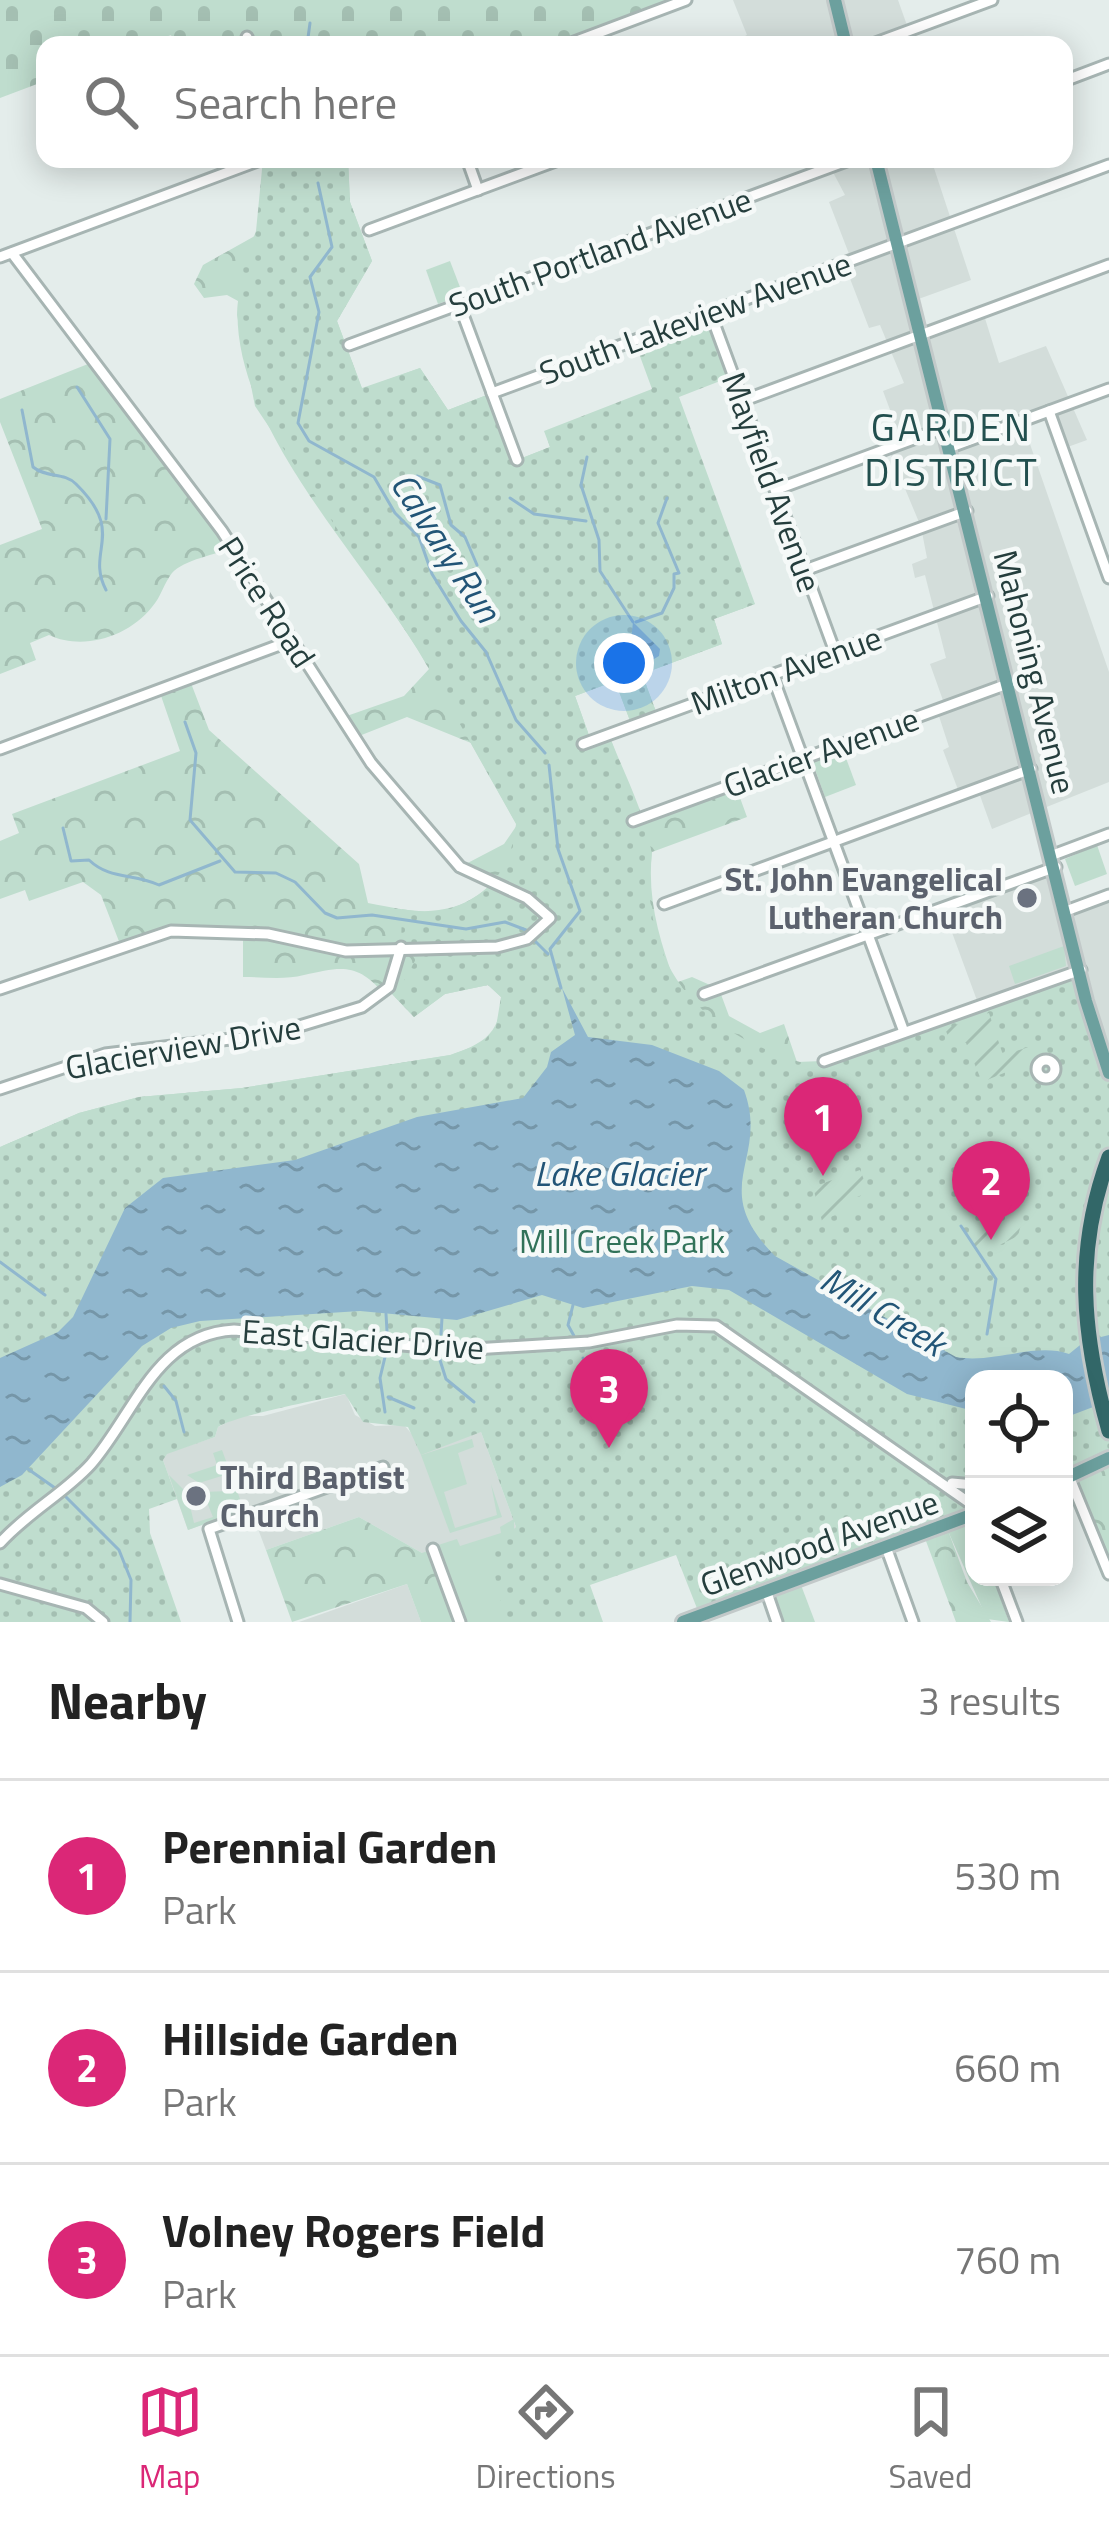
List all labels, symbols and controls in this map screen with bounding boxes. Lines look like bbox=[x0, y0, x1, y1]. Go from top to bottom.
search box bbox=[36, 36, 1073, 168]
text: Search here bbox=[174, 68, 397, 136]
icon: search bbox=[78, 69, 144, 135]
street label: South Portland Avenue bbox=[442, 174, 758, 330]
street label: South Lakeview Avenue bbox=[532, 238, 858, 398]
street label: Mayfield Avenue bbox=[709, 365, 835, 599]
district label: GARDEN DISTRICT bbox=[864, 397, 1040, 501]
water label: Calvary Run bbox=[377, 461, 516, 634]
street label: Price Road bbox=[206, 526, 328, 678]
street label: Mahoning Avenue bbox=[981, 545, 1089, 799]
street label: Milton Avenue bbox=[684, 612, 888, 728]
your location bbox=[594, 633, 654, 693]
street label: Glacier Avenue bbox=[716, 694, 926, 810]
place label: St. John Evangelical Lutheran Church bbox=[724, 854, 1003, 942]
marker: St. John Evangelical Lutheran Church bbox=[1014, 885, 1040, 911]
street label: Glacierview Drive bbox=[61, 1002, 305, 1092]
pin: 1 bbox=[784, 1077, 862, 1176]
pin: 2 bbox=[952, 1141, 1030, 1240]
water label: Lake Glacier bbox=[534, 1145, 708, 1200]
park label: Mill Creek Park bbox=[519, 1216, 725, 1266]
water label: Mill Creek bbox=[810, 1252, 960, 1372]
street label: East Glacier Drive bbox=[240, 1306, 486, 1372]
pin: 3 bbox=[570, 1349, 648, 1448]
map controls bbox=[965, 1370, 1073, 1586]
button: locate bbox=[965, 1370, 1073, 1478]
place label: Third Baptist Church bbox=[220, 1452, 405, 1540]
street label: Glenwood Avenue bbox=[693, 1477, 945, 1609]
button: layers bbox=[965, 1478, 1073, 1586]
marker: Third Baptist Church bbox=[183, 1483, 209, 1509]
text: Nearby bbox=[48, 1661, 207, 1739]
text: 3 results bbox=[918, 1671, 1061, 1730]
text: Perennial Garden bbox=[162, 1812, 497, 1880]
text: 1 bbox=[76, 1846, 98, 1905]
text: 530 m bbox=[954, 1846, 1061, 1905]
text: Park bbox=[162, 1880, 237, 1939]
text: Hillside Garden bbox=[162, 2004, 459, 2072]
text: 2 bbox=[76, 2038, 98, 2097]
text: 660 m bbox=[954, 2038, 1061, 2097]
text: Park bbox=[162, 2072, 237, 2131]
text: Volney Rogers Field bbox=[162, 2196, 545, 2264]
text: 3 bbox=[76, 2230, 98, 2289]
text: 760 m bbox=[954, 2230, 1061, 2289]
text: Park bbox=[162, 2264, 237, 2323]
tab: Map bbox=[137, 2379, 203, 2501]
tab: Directions bbox=[476, 2379, 616, 2501]
tab: Saved bbox=[889, 2379, 972, 2501]

